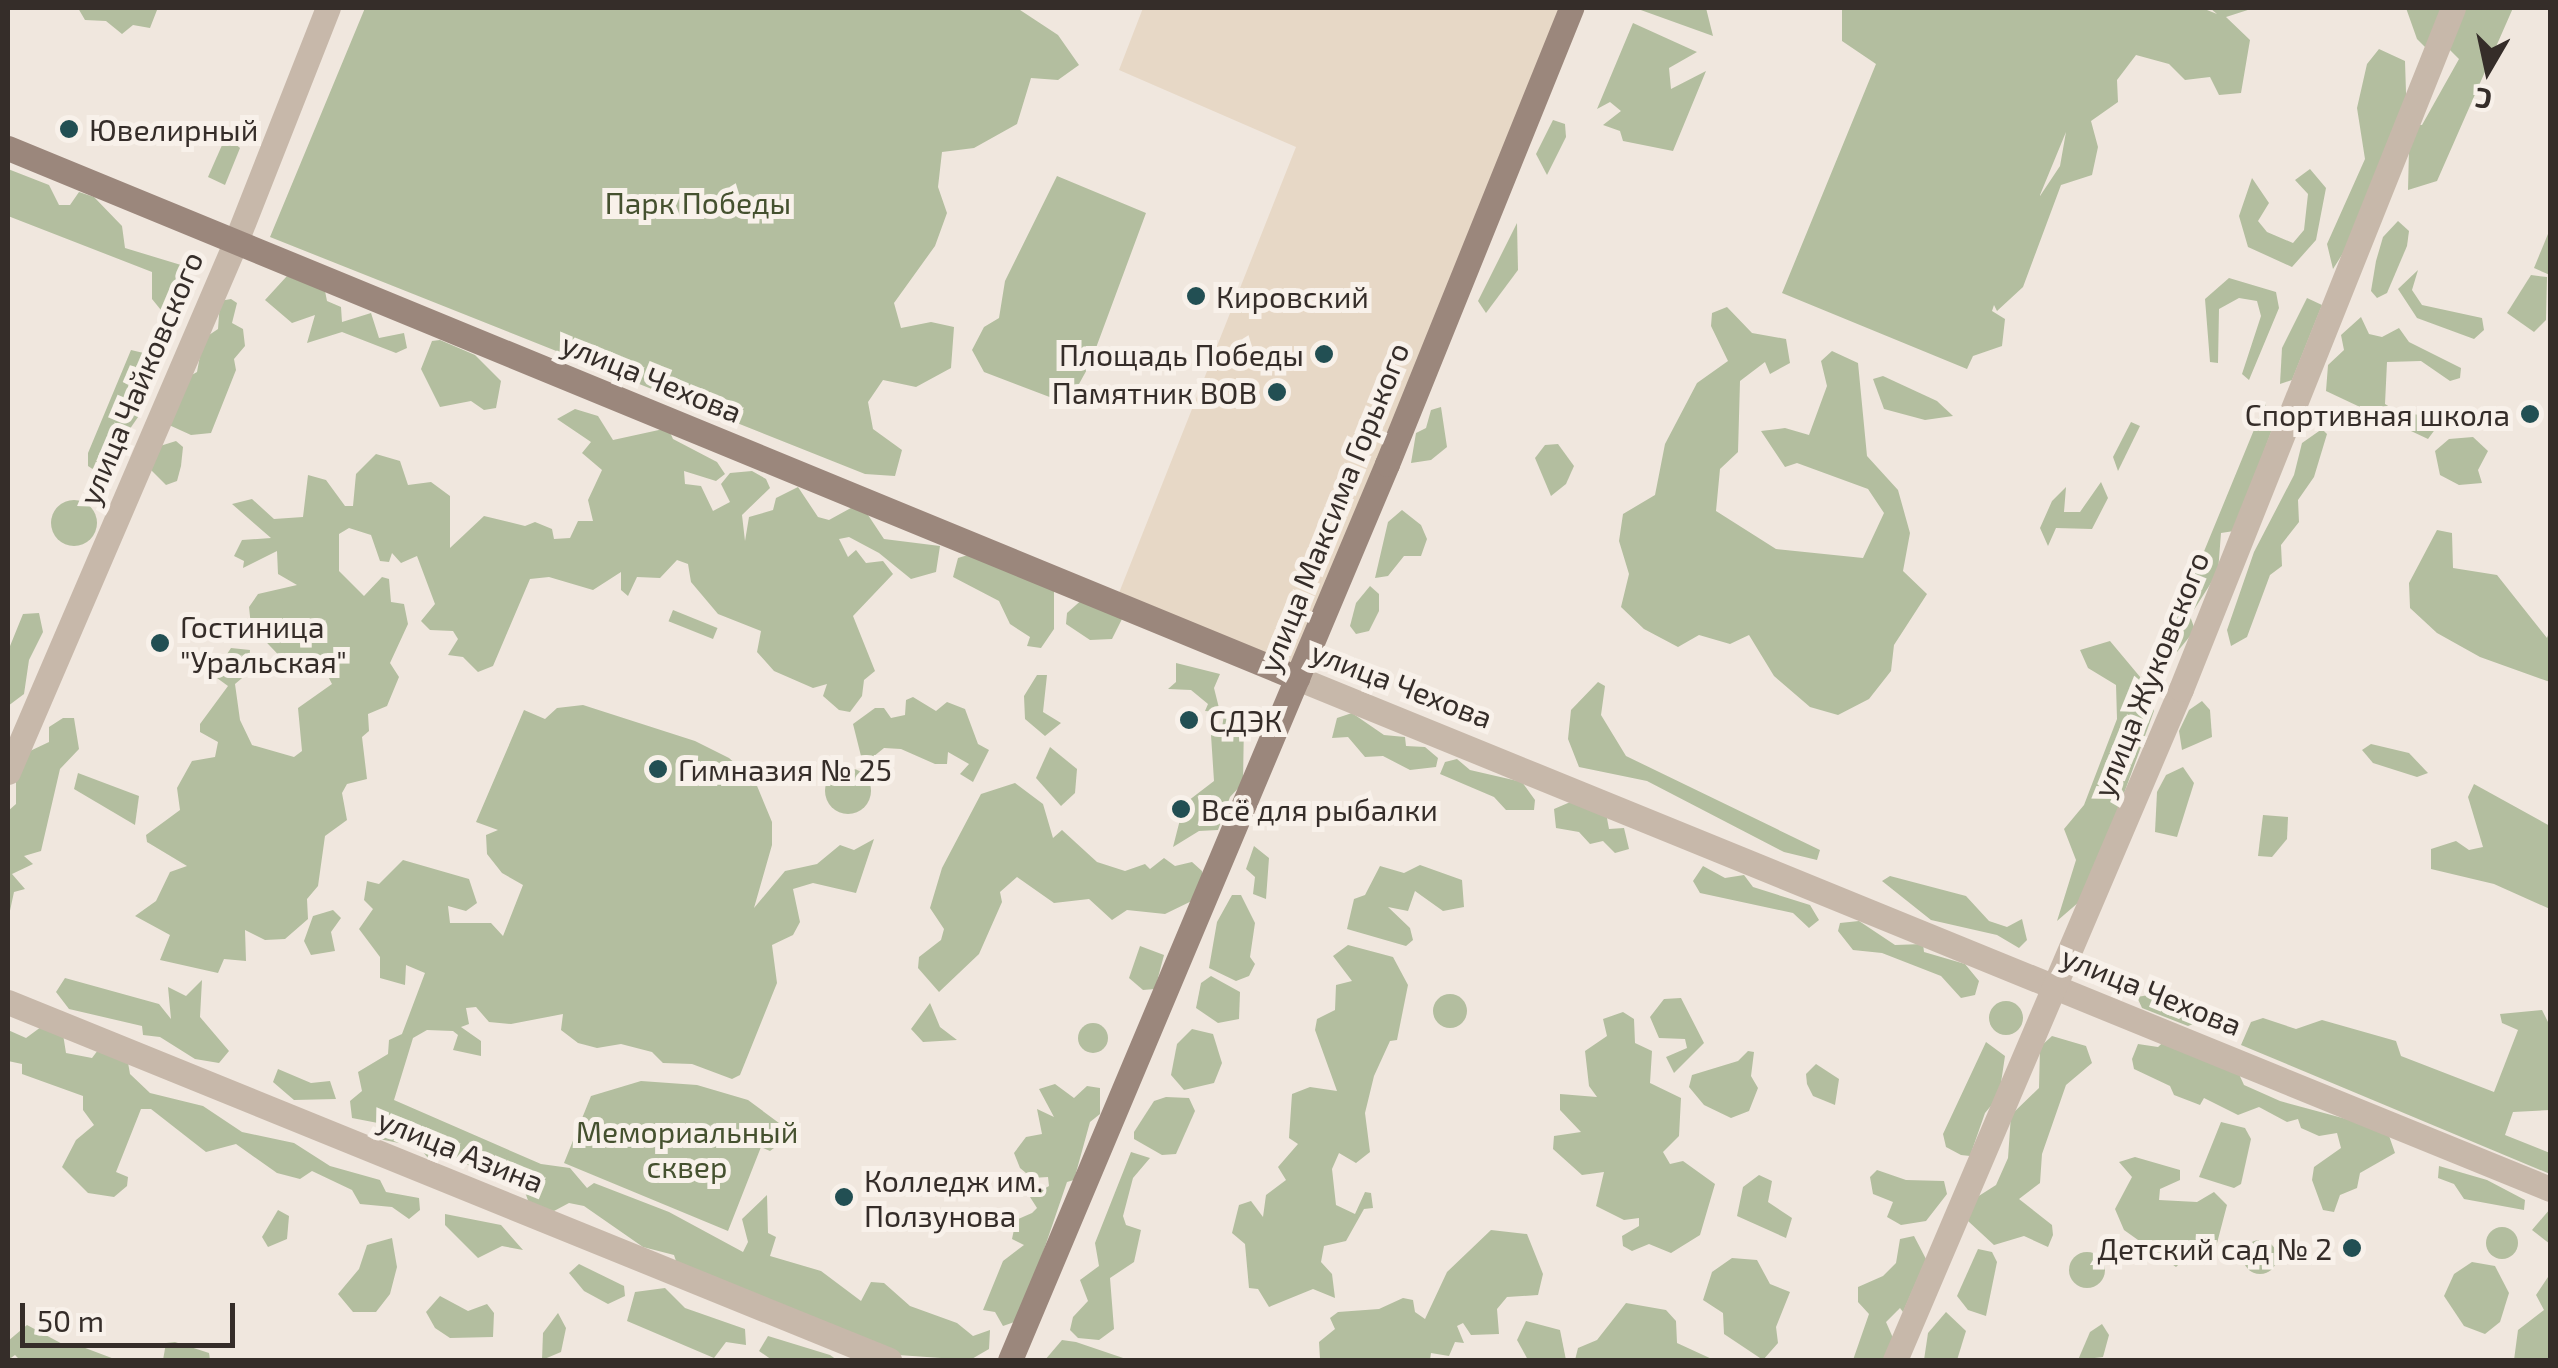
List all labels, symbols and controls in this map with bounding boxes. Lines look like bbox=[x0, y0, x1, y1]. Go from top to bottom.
north arrow bbox=[2438, 20, 2538, 120]
text: С bbox=[2473, 82, 2494, 118]
place label: Ювелирный bbox=[89, 111, 258, 147]
marker: Ювелирный bbox=[58, 118, 80, 140]
park label: Парк Победы bbox=[605, 184, 791, 220]
street label: улица Чайковского bbox=[70, 246, 210, 510]
place label: Кировский bbox=[1216, 278, 1369, 314]
marker: Кировский bbox=[1185, 285, 1207, 307]
street label: улица Чехова bbox=[557, 325, 747, 429]
place label: Площадь Победы bbox=[1059, 336, 1304, 372]
street label: улица Максима Горького bbox=[1250, 337, 1416, 677]
marker: Площадь Победы bbox=[1313, 343, 1335, 365]
place label: Памятник ВОВ bbox=[1052, 374, 1257, 410]
marker: Памятник ВОВ bbox=[1266, 381, 1288, 403]
place label: Спортивная школа bbox=[2245, 396, 2510, 432]
marker: Спортивная школа bbox=[2519, 403, 2541, 425]
street label: улица Жуковского bbox=[2084, 546, 2216, 802]
place label: Гостиница "Уральская" bbox=[180, 608, 347, 678]
marker: Гостиница "Уральская" bbox=[149, 632, 171, 654]
street label: улица Чехова bbox=[1306, 633, 1498, 735]
place label: СДЭК bbox=[1209, 702, 1282, 738]
marker: СДЭК bbox=[1178, 709, 1200, 731]
place label: Гимназия № 25 bbox=[678, 751, 892, 787]
marker: Гимназия № 25 bbox=[647, 758, 669, 780]
place label: Всё для рыбалки bbox=[1201, 791, 1438, 827]
marker: Всё для рыбалки bbox=[1170, 798, 1192, 820]
street label: улица Чехова bbox=[2057, 938, 2247, 1042]
street label: улица Азина bbox=[373, 1100, 549, 1200]
park label: Мемориальный сквер bbox=[576, 1113, 798, 1184]
place label: Колледж им. Ползунова bbox=[864, 1162, 1043, 1232]
marker: Колледж им. Ползунова bbox=[833, 1186, 855, 1208]
place label: Детский сад № 2 bbox=[2097, 1230, 2332, 1266]
marker: Детский сад № 2 bbox=[2341, 1237, 2363, 1259]
scale bar bbox=[25, 1283, 240, 1345]
text: 50 m bbox=[37, 1302, 104, 1338]

